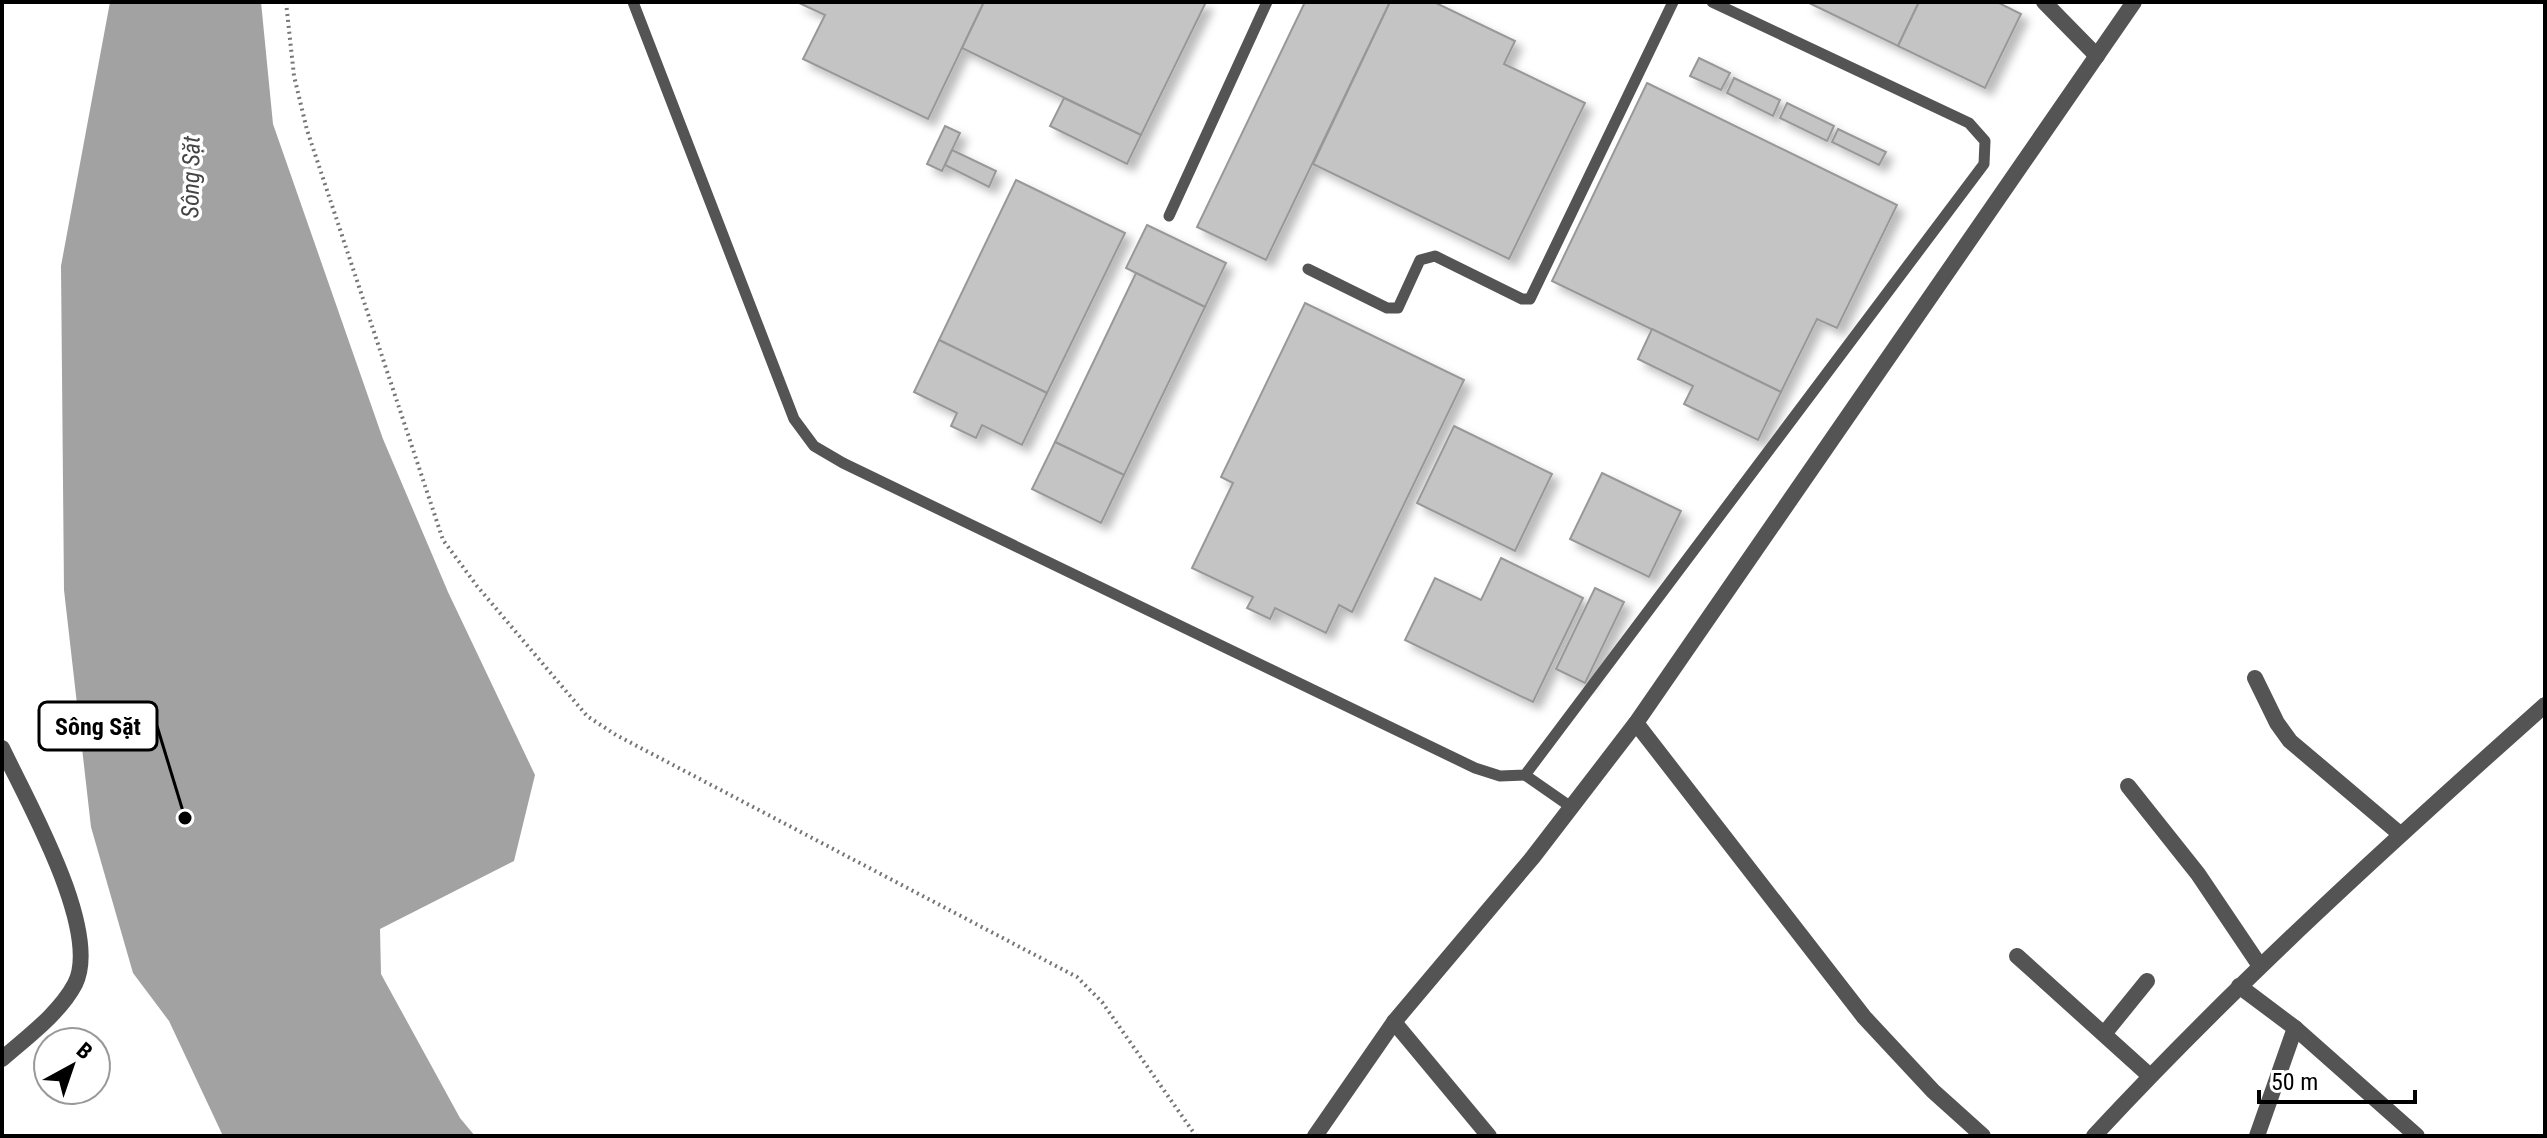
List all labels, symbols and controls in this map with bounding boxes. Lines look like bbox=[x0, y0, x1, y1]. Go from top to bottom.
water label: Sông Sặt bbox=[176, 136, 206, 218]
callout: Sông Sặt bbox=[39, 702, 157, 750]
text: Sông Sặt bbox=[55, 713, 141, 741]
north arrow bbox=[32, 1026, 112, 1106]
text: B bbox=[72, 1038, 97, 1065]
scale bar bbox=[2259, 1054, 2415, 1104]
text: 50 m bbox=[2271, 1068, 2318, 1096]

